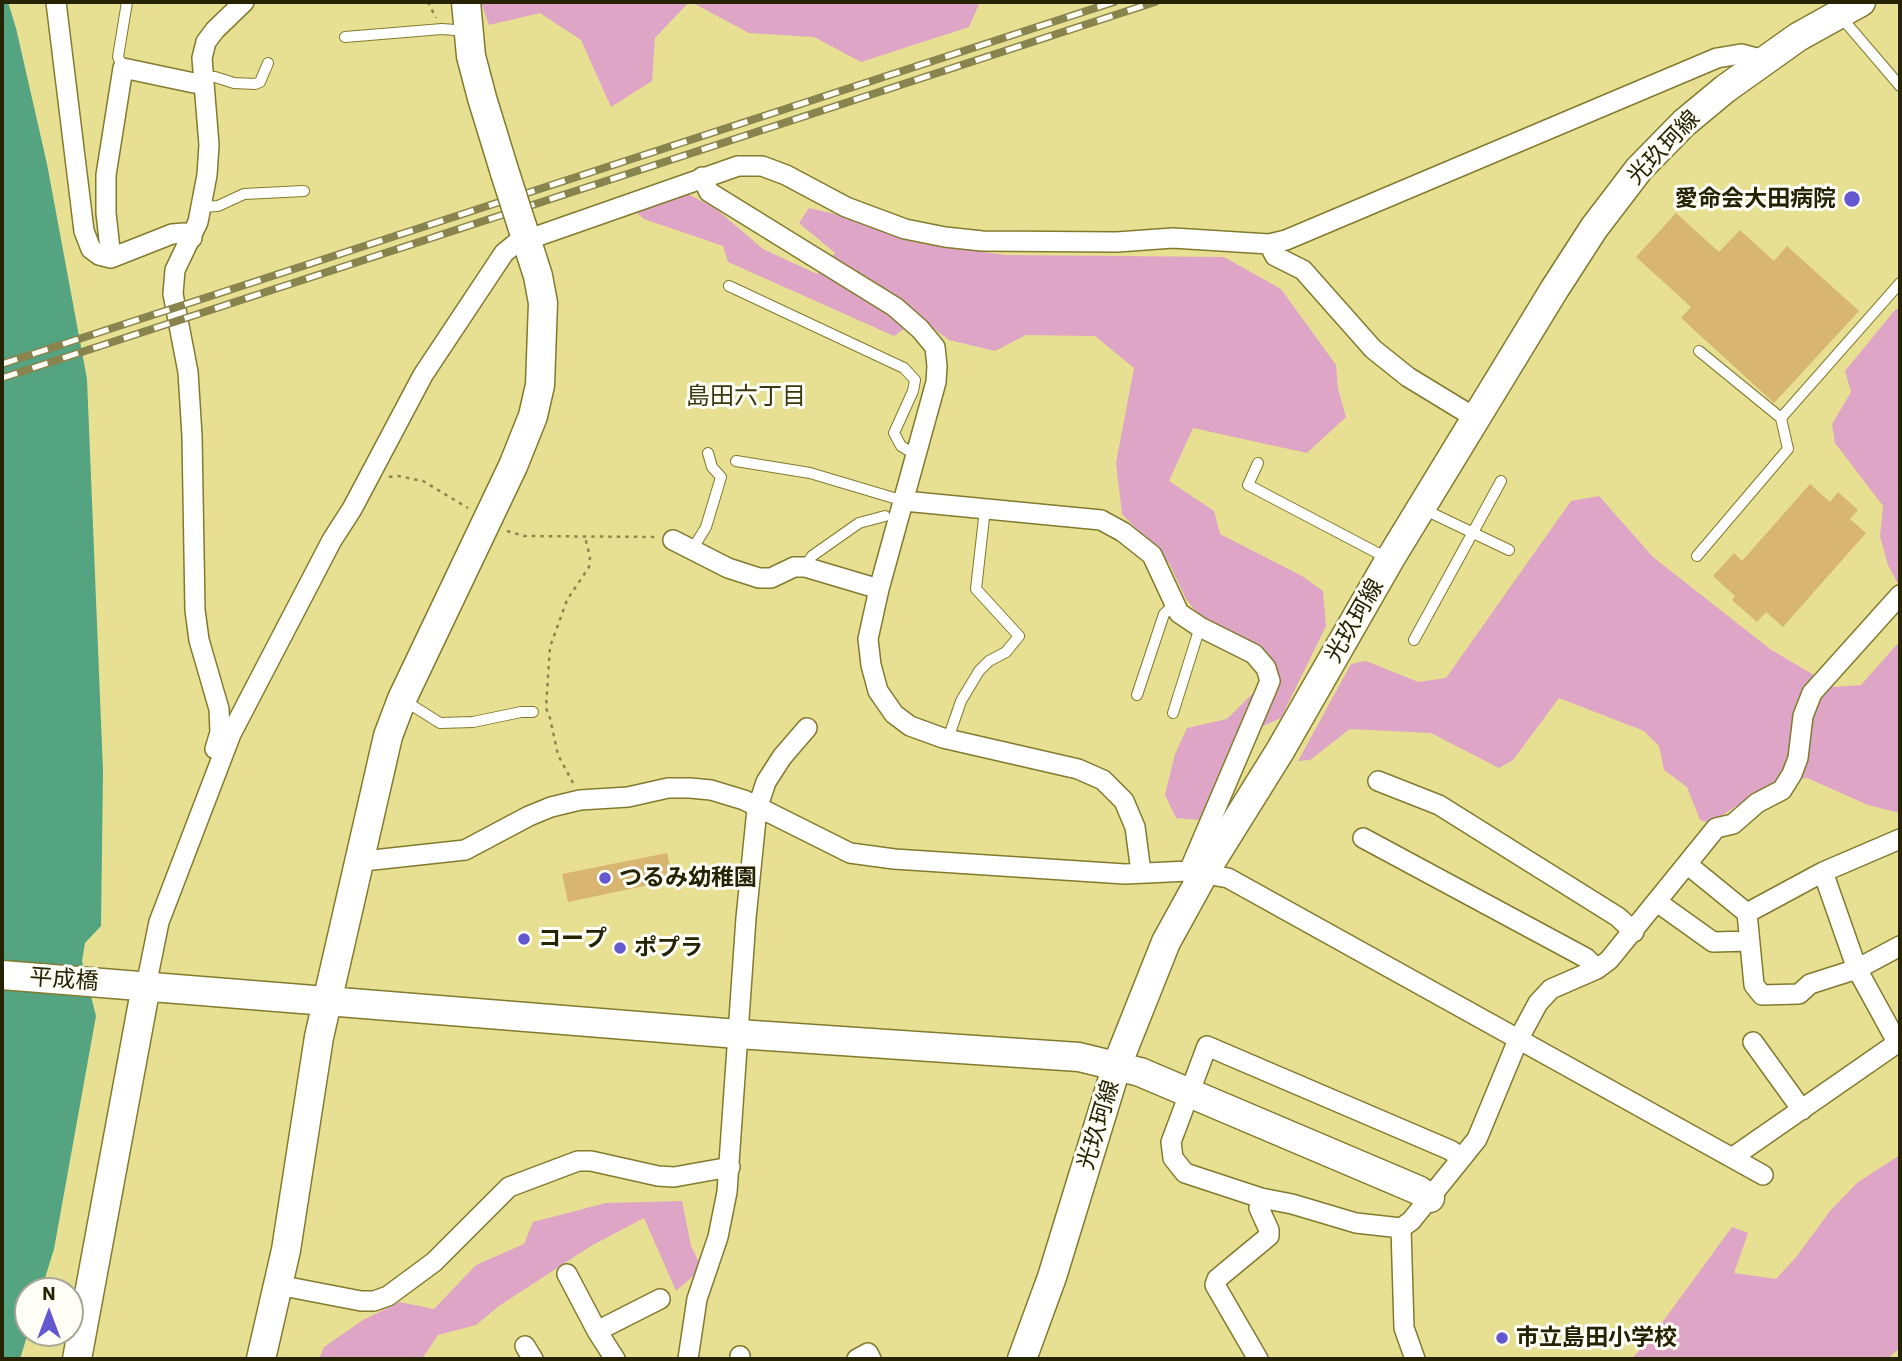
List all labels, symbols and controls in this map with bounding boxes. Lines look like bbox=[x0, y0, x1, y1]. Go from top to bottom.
street label: 光玖珂線 bbox=[1622, 105, 1706, 191]
place label: 愛命会大田病院 bbox=[1675, 185, 1836, 213]
marker: 愛命会大田病院 bbox=[1842, 189, 1862, 209]
district label: 島田六丁目 bbox=[686, 383, 806, 411]
street label: 光玖珂線 bbox=[1320, 574, 1390, 668]
place label: つるみ幼稚園 bbox=[619, 864, 757, 892]
marker: つるみ幼稚園 bbox=[597, 870, 613, 886]
place label: コープ bbox=[538, 925, 607, 953]
marker: コープ bbox=[516, 931, 532, 947]
place label: ポプラ bbox=[634, 934, 703, 962]
marker: ポプラ bbox=[612, 940, 628, 956]
street label: 平成橋 bbox=[29, 964, 99, 996]
street label: 光玖珂線 bbox=[1072, 1077, 1126, 1173]
north arrow bbox=[14, 1277, 84, 1347]
text: N bbox=[42, 1281, 56, 1305]
place label: 市立島田小学校 bbox=[1516, 1324, 1677, 1352]
marker: 市立島田小学校 bbox=[1494, 1330, 1510, 1346]

